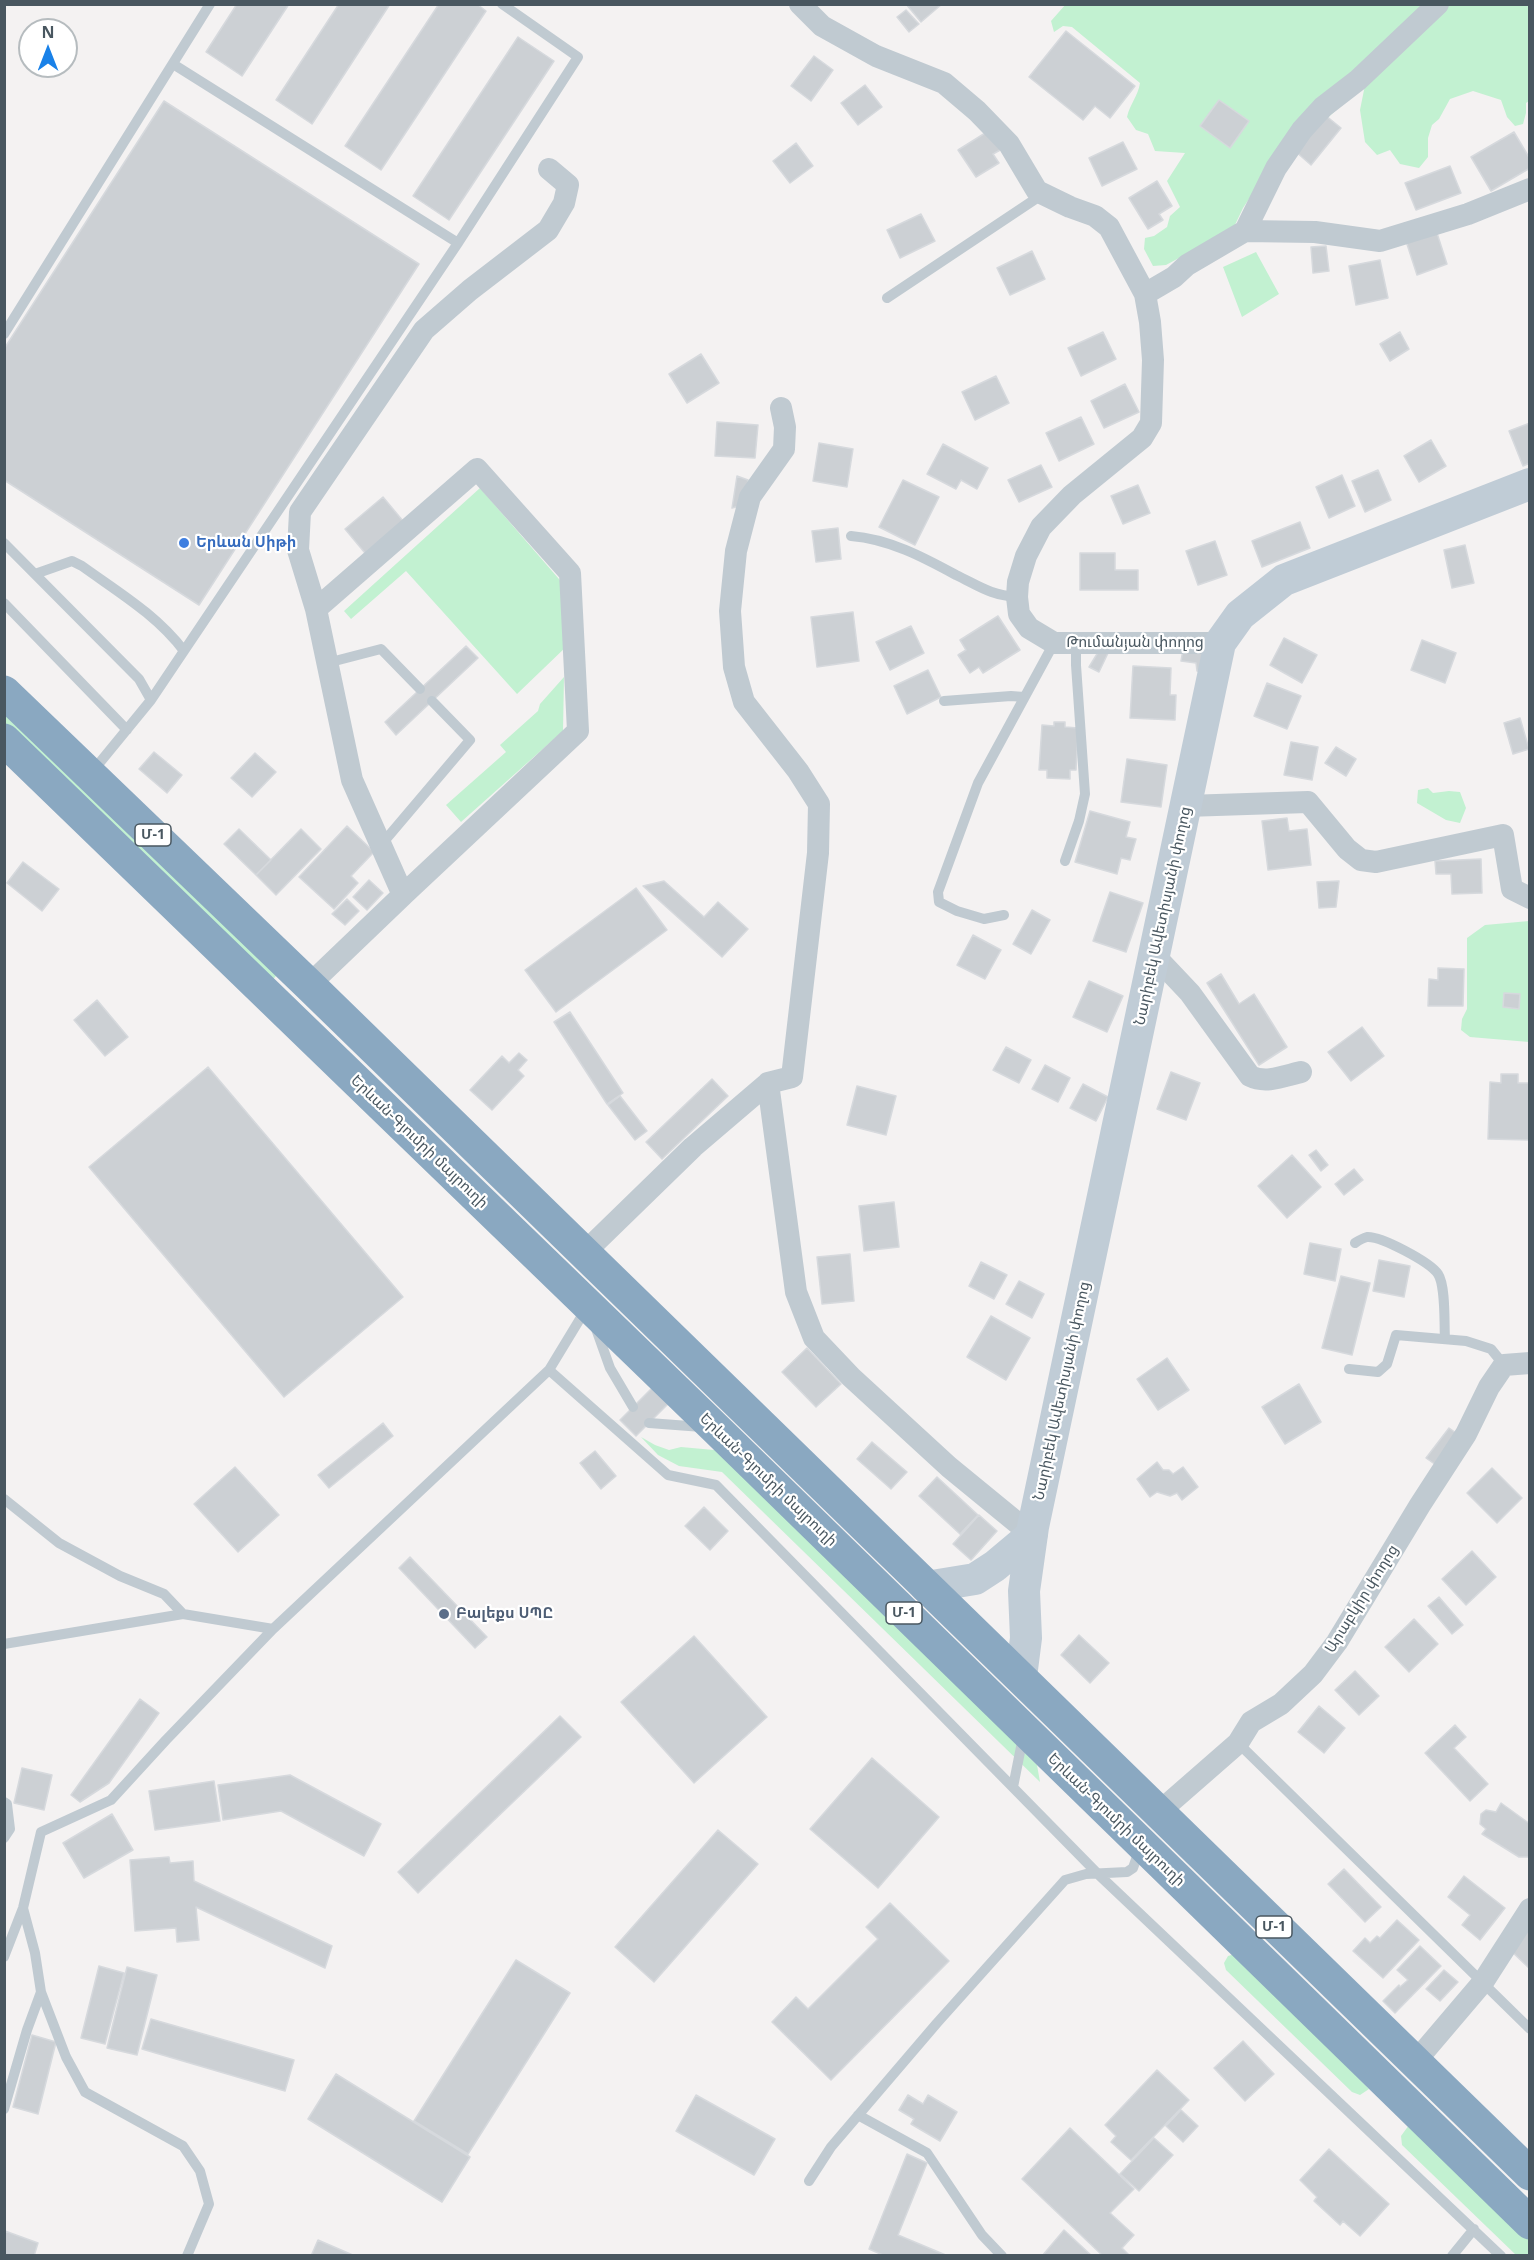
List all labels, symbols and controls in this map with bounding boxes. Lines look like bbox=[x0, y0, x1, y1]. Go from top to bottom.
north arrow bbox=[18, 18, 78, 78]
text: N bbox=[41, 21, 55, 43]
place label: Երևան Սիթի bbox=[196, 534, 296, 552]
marker: Երևան Սիթի bbox=[177, 536, 191, 550]
street label: Թումանյան փողոց bbox=[1066, 634, 1204, 652]
street label: Նարիբեկ Ավետիսյանի փողոց bbox=[1131, 805, 1195, 1027]
road number: Մ-1 bbox=[135, 824, 171, 846]
street label: Երևան-Գյումրի մայրուղի bbox=[347, 1072, 491, 1212]
street label: Նարիբեկ Ավետիսյանի փողոց bbox=[1030, 1280, 1094, 1502]
street label: Երևան-Գյումրի մայրուղի bbox=[696, 1410, 840, 1550]
street label: Արաբկիր փողոց bbox=[1321, 1541, 1403, 1657]
road number: Մ-1 bbox=[886, 1602, 922, 1624]
place label: Բալեքս ՍՊԸ bbox=[456, 1605, 553, 1623]
marker: Բալեքս ՍՊԸ bbox=[437, 1607, 451, 1621]
street label: Երևան-Գյումրի մայրուղի bbox=[1044, 1750, 1188, 1890]
road number: Մ-1 bbox=[1256, 1916, 1292, 1938]

